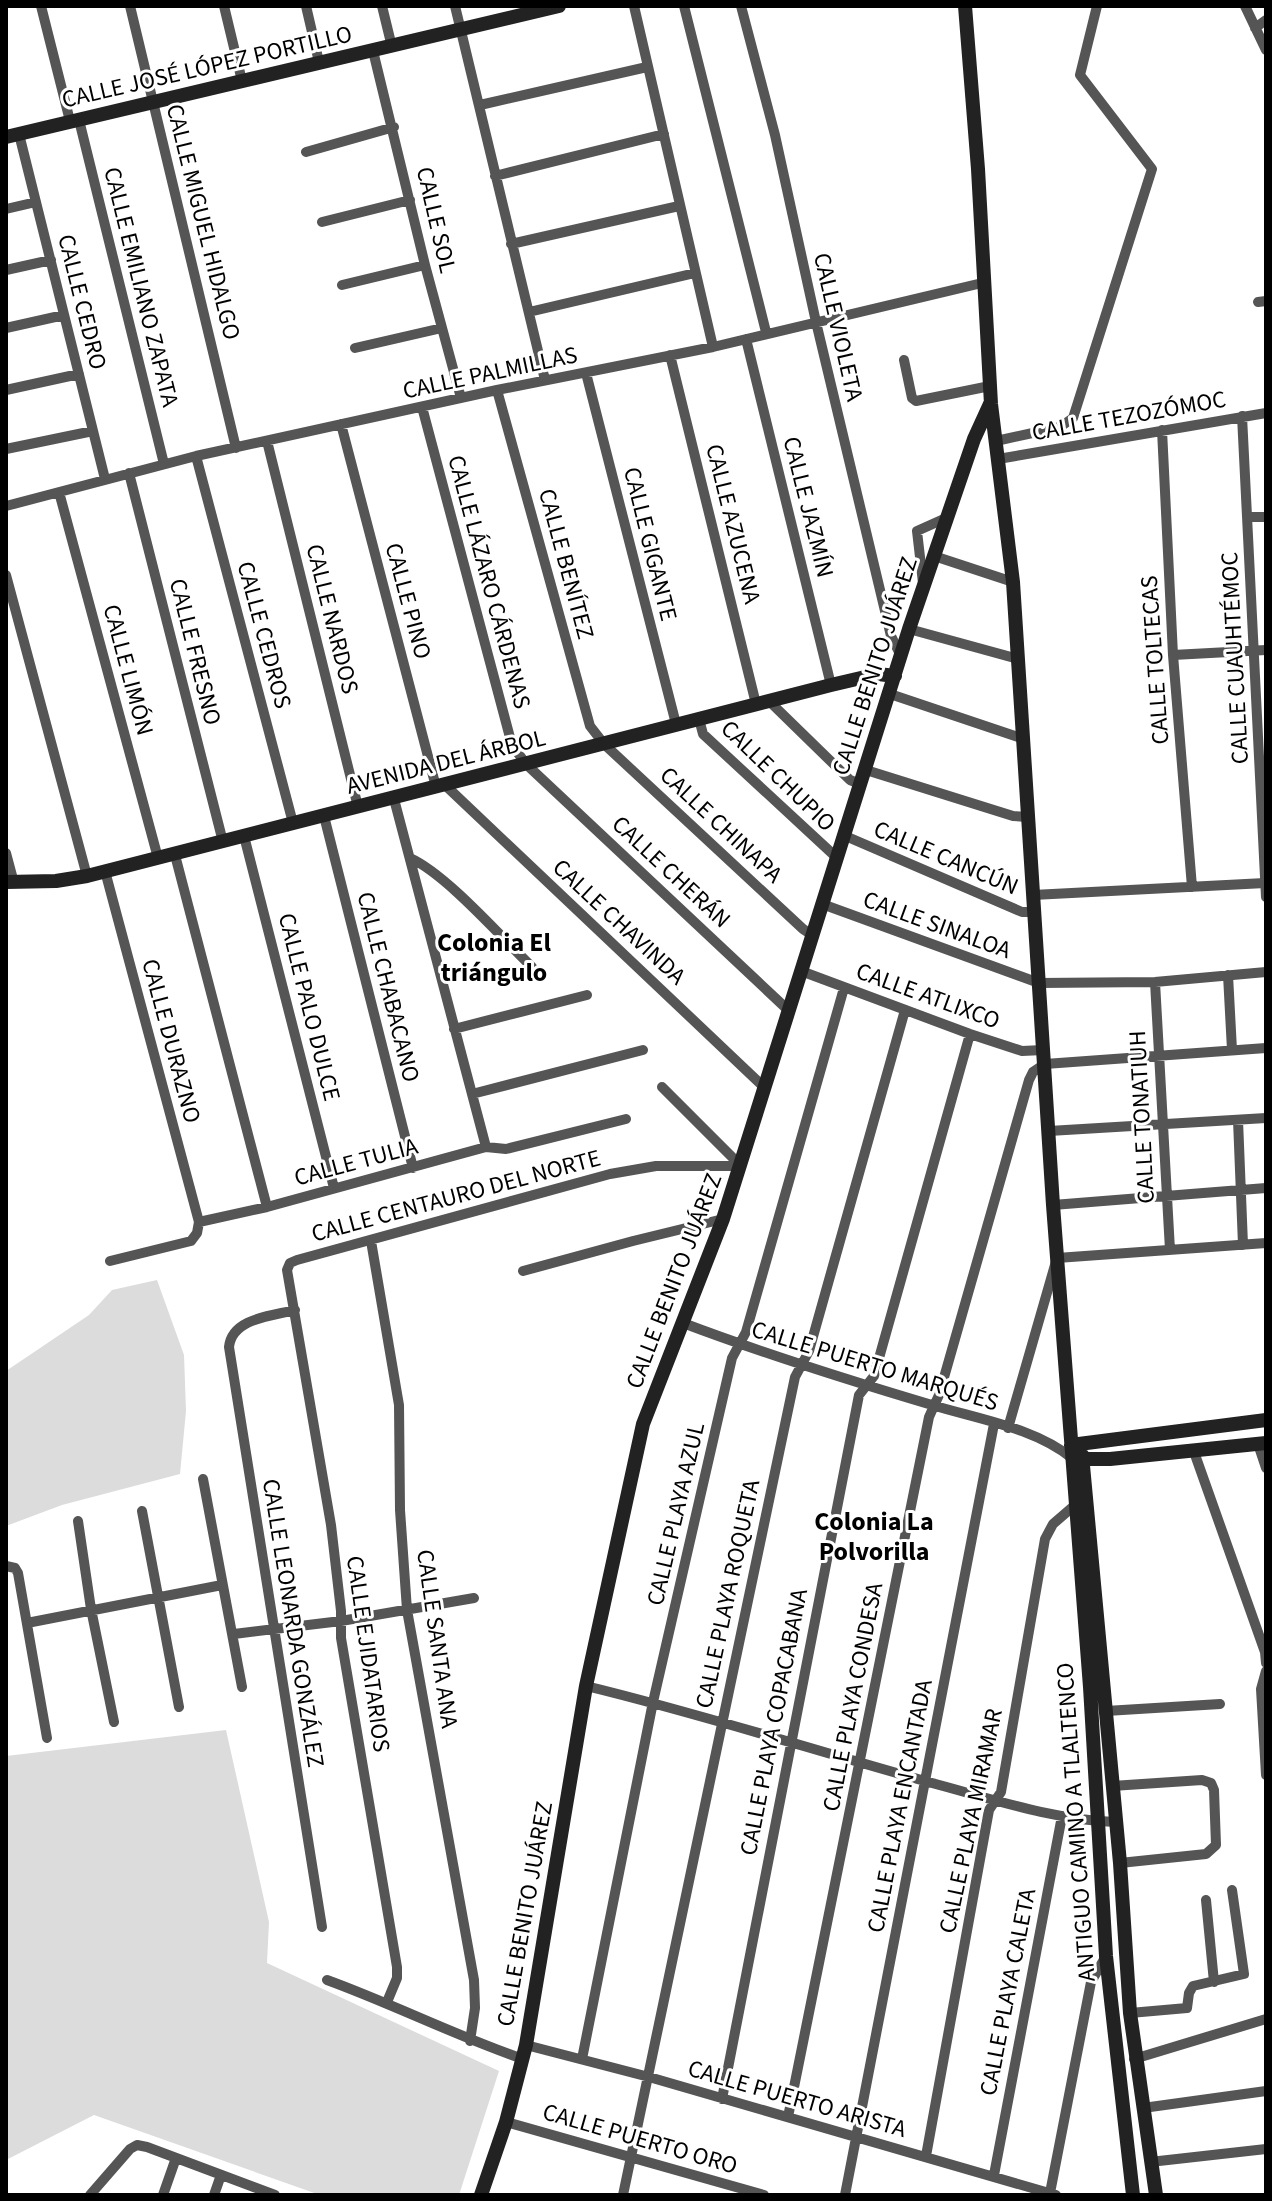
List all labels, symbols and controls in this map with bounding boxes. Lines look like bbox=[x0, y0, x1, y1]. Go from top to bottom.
street label: CALLE JOSÉ LÓPEZ PORTILLO bbox=[58, 17, 356, 117]
street label: CALLE MIGUEL HIDALGO bbox=[157, 100, 249, 344]
street label: CALLE EMILIANO ZAPATA bbox=[94, 163, 188, 411]
street label: CALLE SOL bbox=[407, 163, 465, 277]
street label: CALLE CEDRO bbox=[48, 231, 116, 373]
street label: CALLE VIOLETA bbox=[804, 249, 872, 405]
street label: CALLE PALMILLAS bbox=[399, 337, 581, 409]
street label: CALLE TEZOZÓMOC bbox=[1029, 382, 1229, 450]
street label: CALLE JAZMÍN bbox=[774, 433, 842, 581]
street label: CALLE AZUCENA bbox=[696, 440, 770, 608]
street label: CALLE LÁZARO CÁRDENAS bbox=[438, 451, 540, 713]
street label: CALLE GIGANTE bbox=[614, 463, 686, 625]
street label: CALLE BENÍTEZ bbox=[529, 485, 603, 643]
street label: CALLE PINO bbox=[376, 539, 440, 663]
street label: CALLE NARDOS bbox=[296, 540, 368, 698]
street label: CALLE CUAUHTÉMOC bbox=[1212, 551, 1258, 765]
street label: CALLE BENITO JUÁREZ bbox=[823, 552, 927, 780]
street label: CALLE CEDROS bbox=[228, 558, 300, 712]
street label: CALLE TOLTECAS bbox=[1132, 574, 1178, 746]
street label: CALLE FRESNO bbox=[160, 575, 230, 729]
street label: CALLE LIMÓN bbox=[94, 601, 162, 739]
street label: CALLE CHUPIO bbox=[713, 712, 843, 840]
street label: AVENIDA DEL ÁRBOL bbox=[343, 720, 550, 804]
street label: CALLE CHINAPA bbox=[652, 759, 790, 891]
street label: CALLE CHERÁN bbox=[604, 807, 738, 937]
street label: CALLE CANCÚN bbox=[868, 812, 1024, 904]
street label: CALLE CHAVINDA bbox=[544, 851, 694, 993]
street label: CALLE SINALOA bbox=[858, 882, 1016, 968]
street label: CALLE CHABACANO bbox=[347, 888, 429, 1086]
street label: CALLE PALO DULCE bbox=[269, 909, 349, 1105]
district label: Colonia El triángulo bbox=[437, 924, 552, 991]
street label: CALLE ATLIXCO bbox=[851, 954, 1005, 1038]
street label: CALLE DURAZNO bbox=[132, 955, 210, 1127]
street label: CALLE TONATIUH bbox=[1120, 1030, 1164, 1204]
street label: CALLE TULIA bbox=[290, 1129, 422, 1195]
street label: CALLE CENTAURO DEL NORTE bbox=[308, 1141, 604, 1251]
street label: CALLE BENITO JUÁREZ bbox=[617, 1168, 731, 1394]
street label: CALLE PUERTO MARQUÉS bbox=[747, 1312, 1003, 1420]
street label: CALLE PLAYA AZUL bbox=[638, 1419, 714, 1609]
street label: CALLE LEONARDA GONZÁLEZ bbox=[253, 1476, 333, 1770]
street label: CALLE PLAYA ROQUETA bbox=[687, 1476, 769, 1712]
district label: Colonia La Polvorilla bbox=[814, 1503, 934, 1570]
street label: CALLE SANTA ANA bbox=[407, 1547, 467, 1731]
street label: CALLE EJIDATARIOS bbox=[337, 1554, 399, 1754]
street label: CALLE PLAYA CONDESA bbox=[814, 1580, 892, 1814]
street label: CALLE PLAYA COPACABANA bbox=[731, 1586, 817, 1858]
street label: ANTIGUO CAMINO A TLALTENCO bbox=[1047, 1661, 1105, 1983]
street label: CALLE PLAYA ENCANTADA bbox=[858, 1676, 942, 1936]
street label: CALLE PLAYA MIRAMAR bbox=[930, 1705, 1012, 1937]
street label: CALLE BENITO JUÁREZ bbox=[488, 1799, 562, 2029]
street label: CALLE PLAYA CALETA bbox=[971, 1885, 1045, 2099]
street label: CALLE PUERTO ARISTA bbox=[684, 2051, 910, 2147]
street label: CALLE PUERTO ORO bbox=[539, 2094, 741, 2184]

